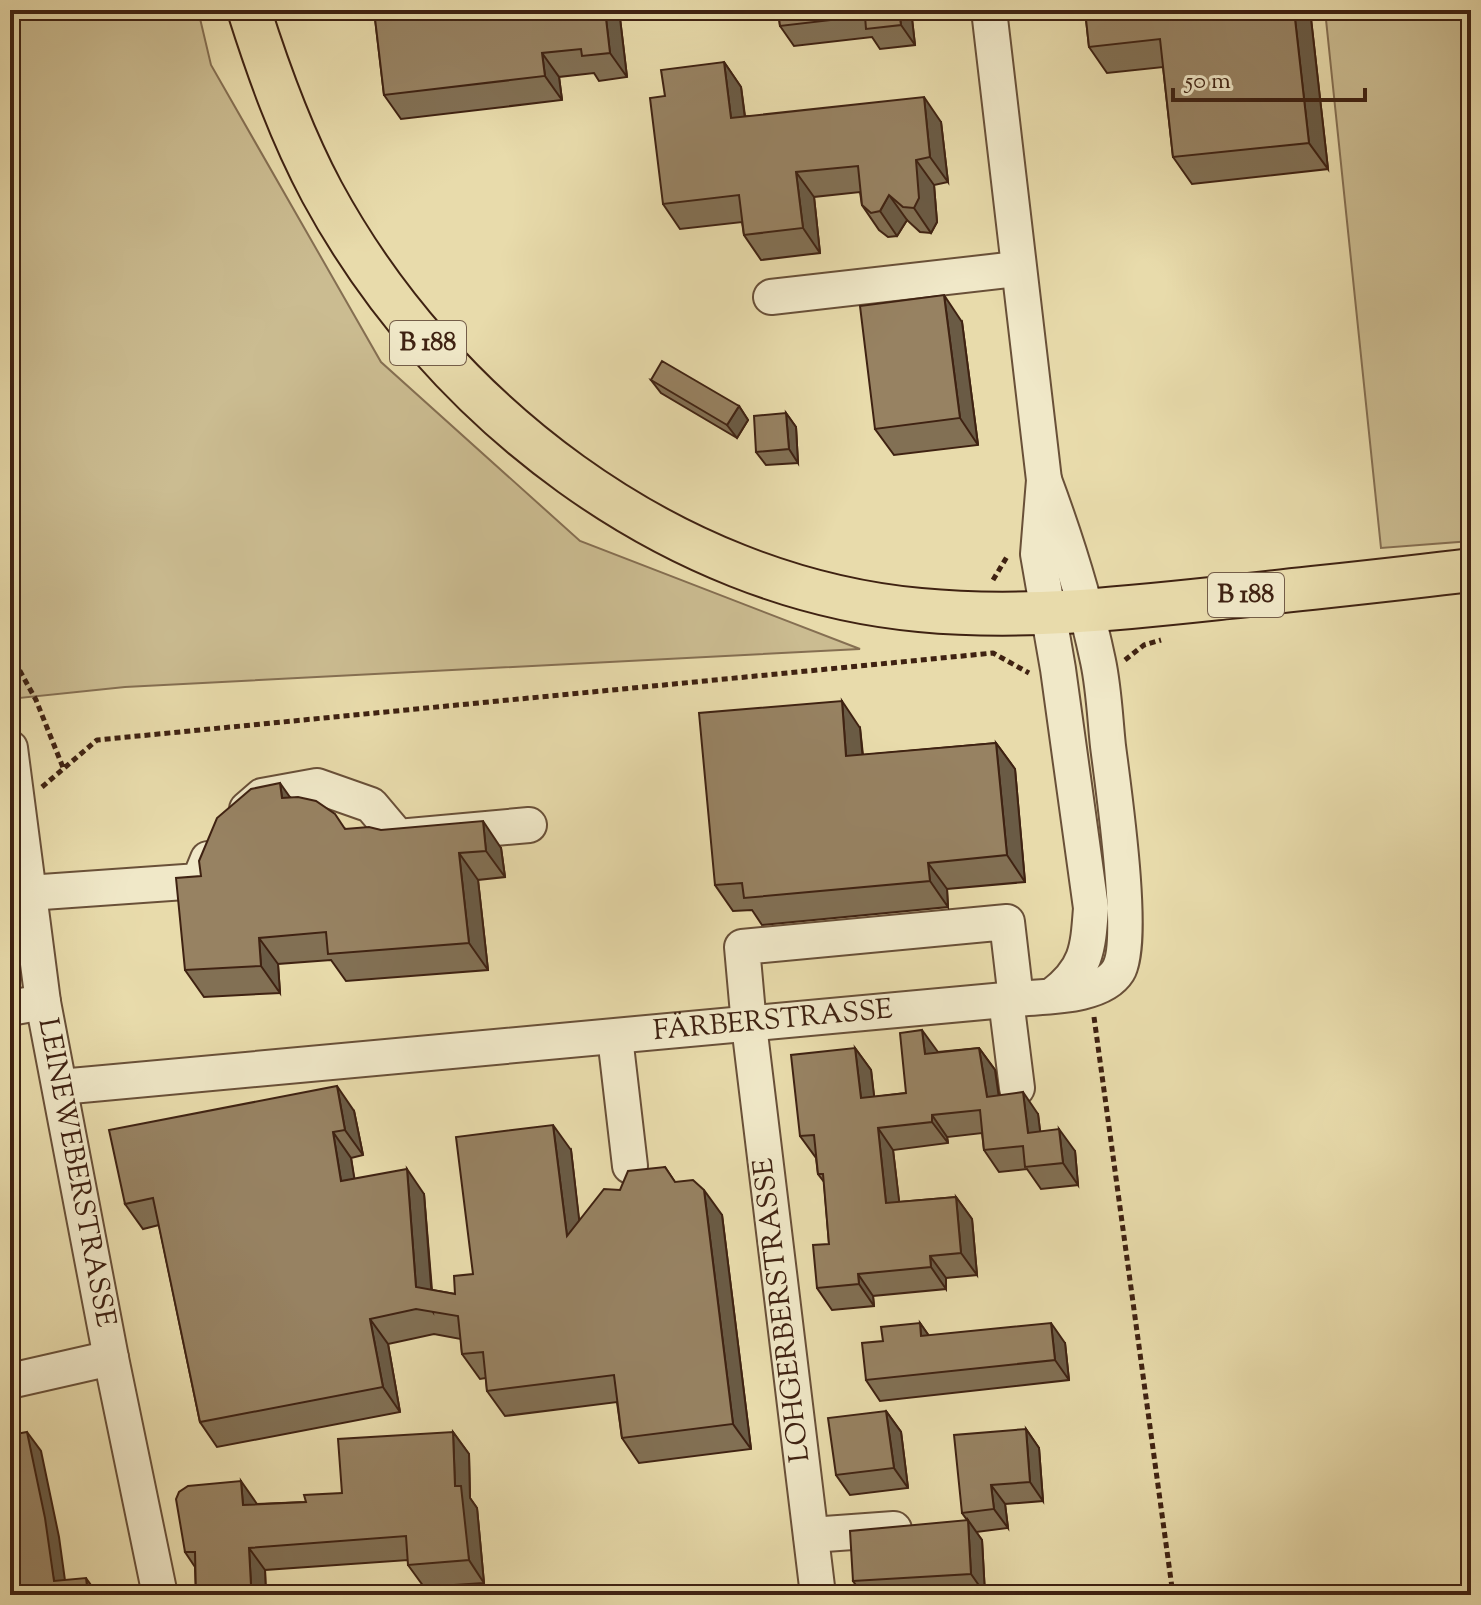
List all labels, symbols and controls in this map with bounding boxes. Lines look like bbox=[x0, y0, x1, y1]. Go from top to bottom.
scale bar bbox=[1173, 52, 1365, 102]
text: 50 m bbox=[1183, 65, 1231, 99]
road number: B 188 bbox=[390, 321, 466, 365]
road number: B 188 bbox=[1208, 573, 1284, 617]
street label: FÄRBERSTRASSE bbox=[652, 990, 894, 1052]
street label: LEINEWEBERSTRASSE bbox=[27, 1015, 125, 1331]
street label: LOHGERBERSTRASSE bbox=[744, 1156, 822, 1464]

